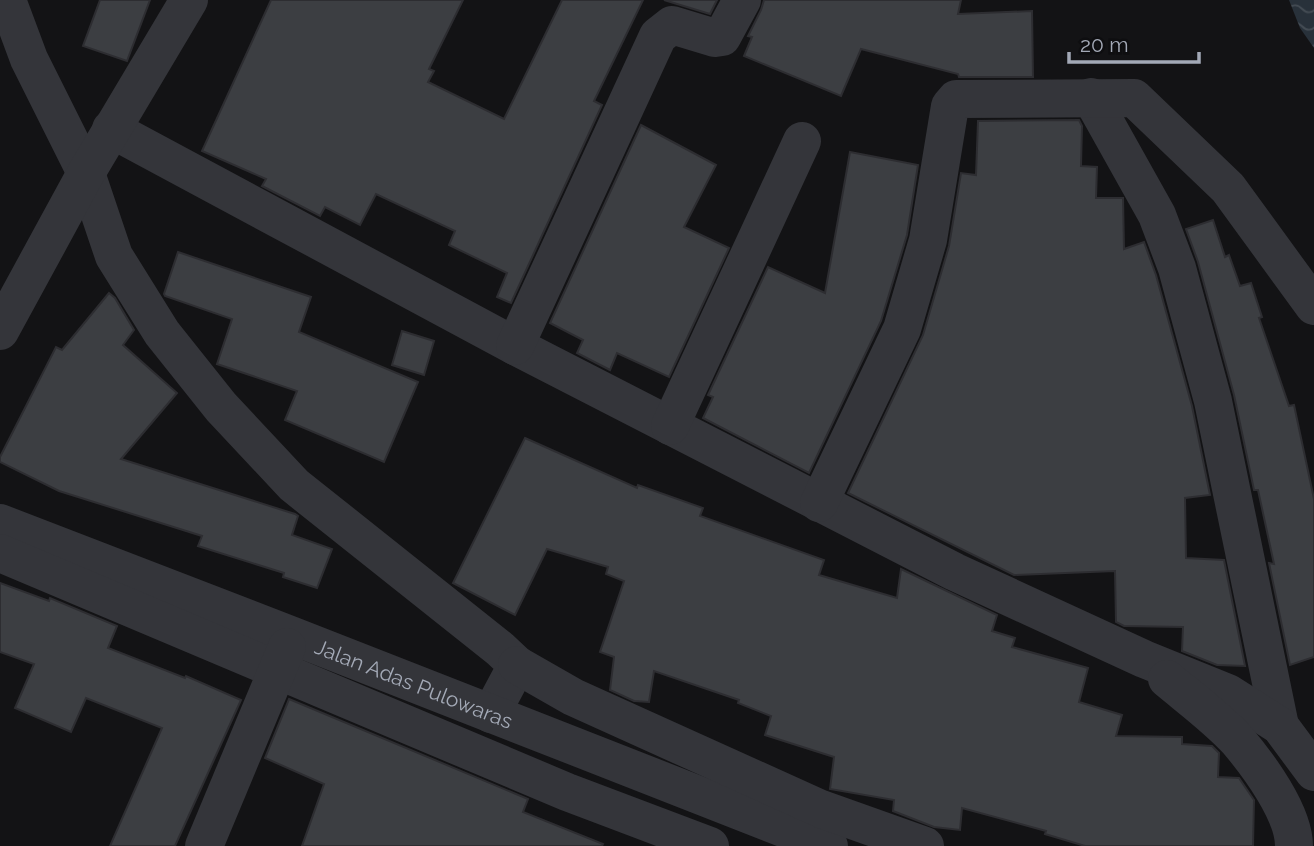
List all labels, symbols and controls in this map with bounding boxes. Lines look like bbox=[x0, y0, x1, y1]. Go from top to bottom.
scale bar bbox=[1069, 21, 1198, 65]
text: 20 m bbox=[1080, 32, 1128, 57]
street label: Jalan Adas Pulowaras bbox=[312, 633, 516, 733]

